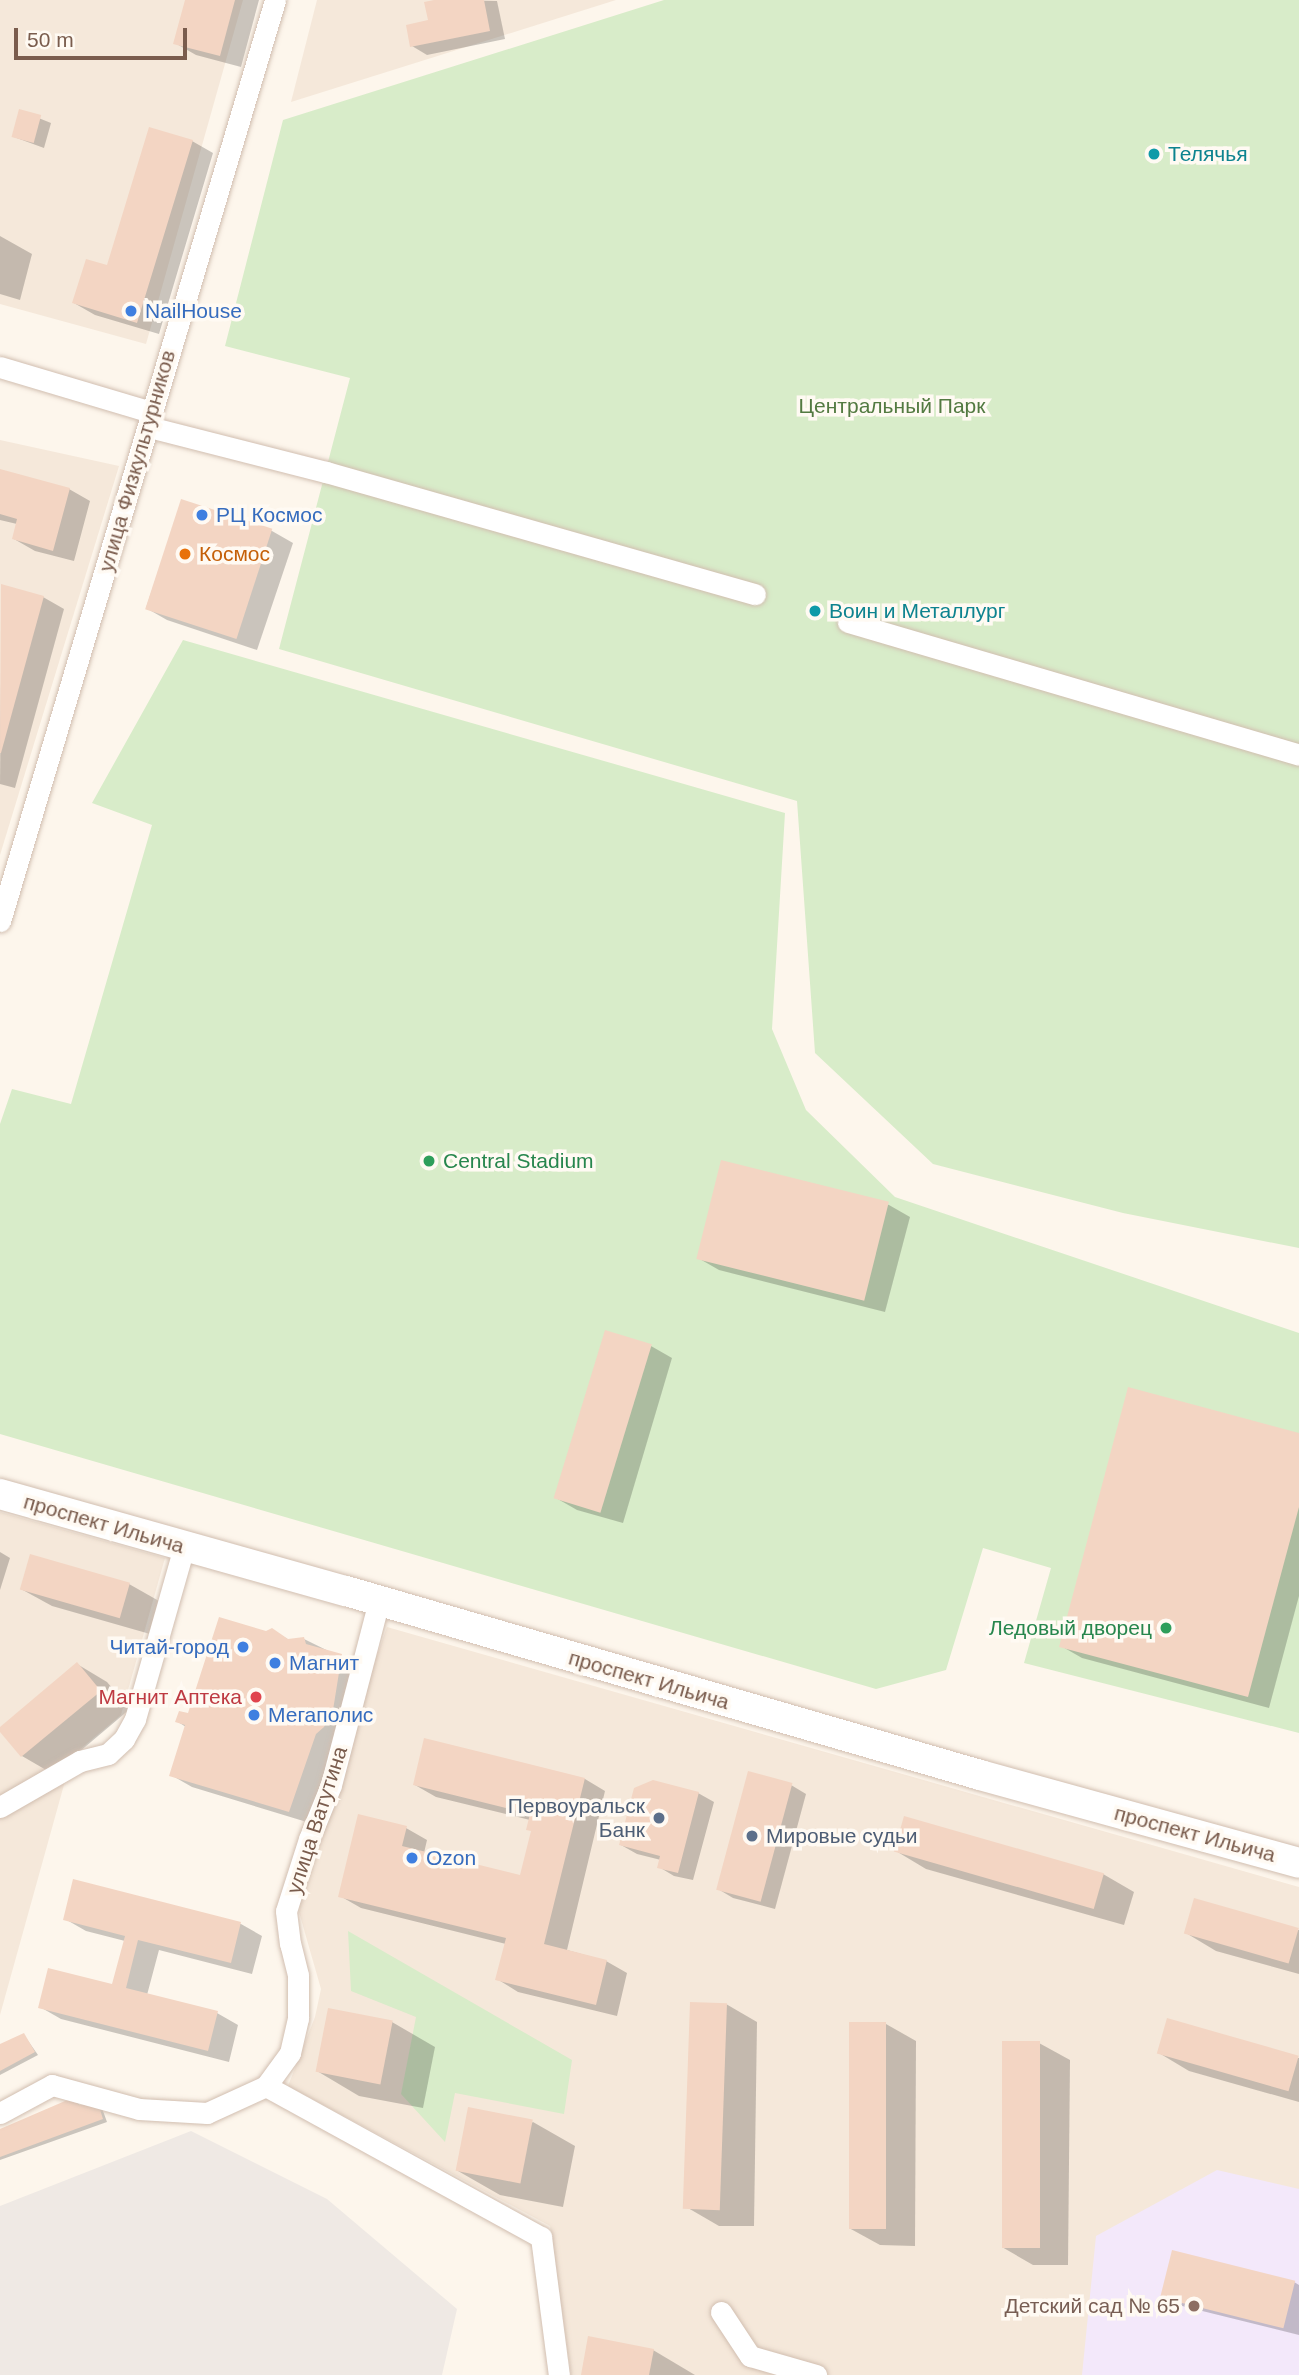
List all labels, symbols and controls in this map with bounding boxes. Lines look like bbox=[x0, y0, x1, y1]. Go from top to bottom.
scale bar bbox=[18, 14, 191, 58]
text: 50 m bbox=[27, 28, 74, 51]
place label: Телячья bbox=[1168, 141, 1248, 167]
marker: Телячья bbox=[1146, 146, 1162, 162]
place label: NailHouse bbox=[145, 298, 242, 324]
marker: NailHouse bbox=[123, 303, 139, 319]
street label: улица Физкультурников bbox=[93, 347, 181, 575]
park label: Центральный Парк bbox=[799, 393, 985, 419]
place label: РЦ Космос bbox=[216, 502, 322, 528]
marker: РЦ Космос bbox=[194, 507, 210, 523]
place label: Космос bbox=[199, 541, 270, 567]
marker: Космос bbox=[177, 546, 193, 562]
place label: Воин и Металлург bbox=[829, 598, 1005, 624]
marker: Воин и Металлург bbox=[807, 603, 823, 619]
place label: Central Stadium bbox=[443, 1148, 594, 1174]
marker: Central Stadium bbox=[421, 1153, 437, 1169]
street label: проспект Ильича bbox=[21, 1489, 187, 1559]
place label: Ледовый дворец bbox=[989, 1615, 1152, 1641]
marker: Ледовый дворец bbox=[1158, 1620, 1174, 1636]
place label: Читай-город bbox=[109, 1634, 229, 1660]
marker: Читай-город bbox=[235, 1639, 251, 1655]
street label: проспект Ильича bbox=[566, 1645, 732, 1715]
place label: Магнит bbox=[289, 1650, 359, 1676]
marker: Магнит bbox=[267, 1655, 283, 1671]
place label: Магнит Аптека bbox=[98, 1684, 242, 1710]
marker: Магнит Аптека bbox=[248, 1689, 264, 1705]
place label: Мегаполис bbox=[268, 1702, 373, 1728]
marker: Мегаполис bbox=[246, 1707, 262, 1723]
street label: улица Ватутина bbox=[281, 1743, 353, 1897]
place label: Первоуральск Банк bbox=[508, 1793, 645, 1843]
street label: проспект Ильича bbox=[1112, 1800, 1278, 1868]
marker: Первоуральск Банк bbox=[651, 1810, 667, 1826]
place label: Мировые судьи bbox=[766, 1823, 918, 1849]
marker: Мировые судьи bbox=[744, 1828, 760, 1844]
place label: Ozon bbox=[426, 1845, 476, 1871]
marker: Ozon bbox=[404, 1850, 420, 1866]
place label: Детский сад № 65 bbox=[1004, 2293, 1180, 2319]
marker: Детский сад № 65 bbox=[1186, 2298, 1202, 2314]

